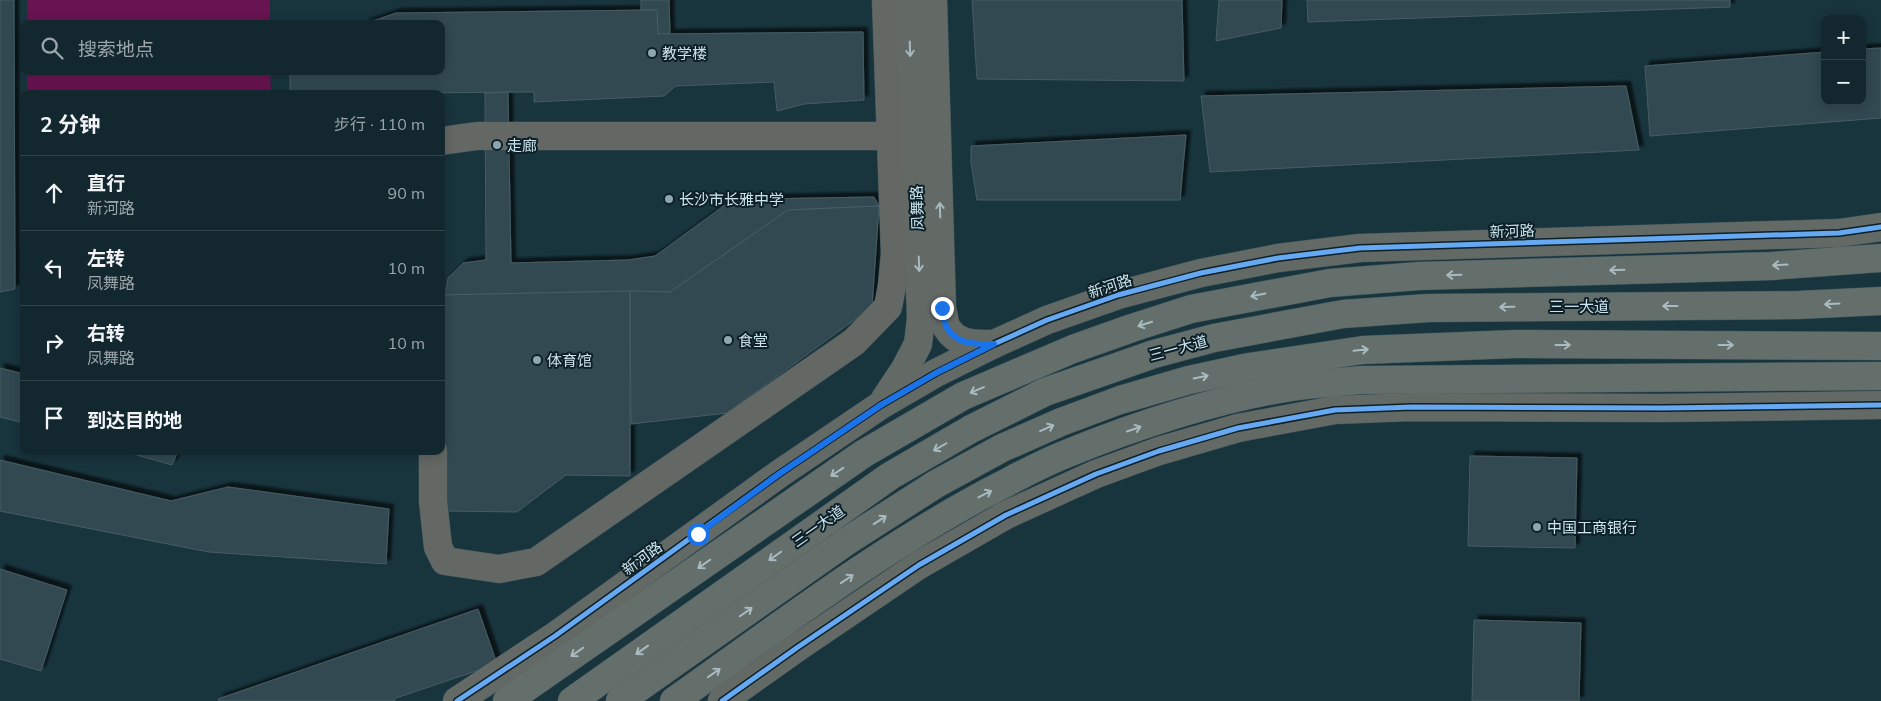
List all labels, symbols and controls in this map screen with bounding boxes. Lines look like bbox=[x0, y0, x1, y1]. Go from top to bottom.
map controls bbox=[1821, 15, 1866, 105]
button: + bbox=[1821, 15, 1866, 60]
search box bbox=[20, 20, 445, 75]
icon: search bbox=[38, 34, 66, 62]
text: 搜索地点 bbox=[78, 37, 154, 61]
one-way arrow bbox=[906, 40, 915, 56]
place label: 教学楼 bbox=[662, 44, 707, 63]
marker: 教学楼 bbox=[646, 47, 658, 59]
button: − bbox=[1821, 60, 1866, 105]
text: 2 分钟 bbox=[40, 111, 100, 137]
text: 步行 · 110 m bbox=[334, 114, 425, 134]
place label: 走廊 bbox=[507, 136, 537, 155]
marker: 走廊 bbox=[491, 139, 503, 151]
text: 直行 bbox=[87, 171, 125, 195]
icon: ahead bbox=[40, 179, 68, 207]
text: 90 m bbox=[388, 183, 425, 203]
street label: 凤舞路 bbox=[907, 185, 927, 231]
place label: 长沙市长雅中学 bbox=[679, 190, 784, 209]
marker: 长沙市长雅中学 bbox=[663, 193, 675, 205]
text: 新河路 bbox=[87, 198, 135, 218]
one-way arrow bbox=[935, 203, 945, 219]
street label: 新河路 bbox=[1489, 221, 1535, 241]
text: 左转 bbox=[87, 246, 125, 270]
icon: left bbox=[40, 254, 68, 282]
one-way arrow bbox=[914, 255, 923, 271]
text: 10 m bbox=[388, 258, 425, 278]
one-way arrow bbox=[1772, 261, 1788, 270]
one-way arrow bbox=[1609, 265, 1625, 275]
street label: 新河路 bbox=[1086, 270, 1134, 302]
one-way arrow bbox=[1446, 270, 1462, 280]
text: 凤舞路 bbox=[87, 273, 135, 293]
one-way arrow bbox=[1250, 291, 1266, 301]
route end bbox=[931, 297, 954, 320]
street label: 三一大道 bbox=[1549, 297, 1609, 316]
one-way arrow bbox=[1825, 299, 1841, 308]
one-way arrow bbox=[1662, 301, 1678, 311]
one-way arrow bbox=[1500, 302, 1516, 312]
one-way arrow bbox=[1137, 319, 1153, 329]
text: 右转 bbox=[87, 321, 125, 345]
icon: right bbox=[40, 329, 68, 357]
place label: 食堂 bbox=[738, 331, 768, 350]
street label: 三一大道 bbox=[1147, 331, 1209, 365]
text: 10 m bbox=[388, 333, 425, 353]
marker: 食堂 bbox=[722, 334, 734, 346]
one-way arrow bbox=[1555, 340, 1571, 350]
one-way arrow bbox=[1718, 340, 1734, 350]
one-way arrow bbox=[1353, 346, 1369, 355]
text: 凤舞路 bbox=[87, 348, 135, 368]
place label: 体育馆 bbox=[547, 351, 592, 370]
marker: 体育馆 bbox=[531, 354, 543, 366]
one-way arrow bbox=[1192, 372, 1208, 381]
one-way arrow bbox=[970, 386, 985, 395]
icon: arrive bbox=[40, 404, 68, 432]
text: 到达目的地 bbox=[87, 408, 182, 432]
one-way arrow bbox=[1039, 423, 1054, 433]
one-way arrow bbox=[1126, 424, 1142, 434]
one-way arrow bbox=[933, 443, 947, 453]
one-way arrow bbox=[831, 467, 845, 477]
one-way arrow bbox=[977, 489, 992, 498]
street label: 三一大道 bbox=[788, 501, 848, 551]
one-way arrow bbox=[872, 515, 886, 525]
place label: 中国工商银行 bbox=[1547, 518, 1637, 537]
marker: 中国工商银行 bbox=[1531, 521, 1543, 533]
route start bbox=[687, 523, 710, 546]
street label: 新河路 bbox=[618, 537, 666, 579]
one-way arrow bbox=[768, 551, 782, 561]
one-way arrow bbox=[697, 559, 711, 569]
one-way arrow bbox=[839, 574, 853, 584]
one-way arrow bbox=[739, 607, 753, 617]
one-way arrow bbox=[635, 645, 649, 655]
one-way arrow bbox=[570, 647, 584, 657]
one-way arrow bbox=[707, 668, 721, 678]

